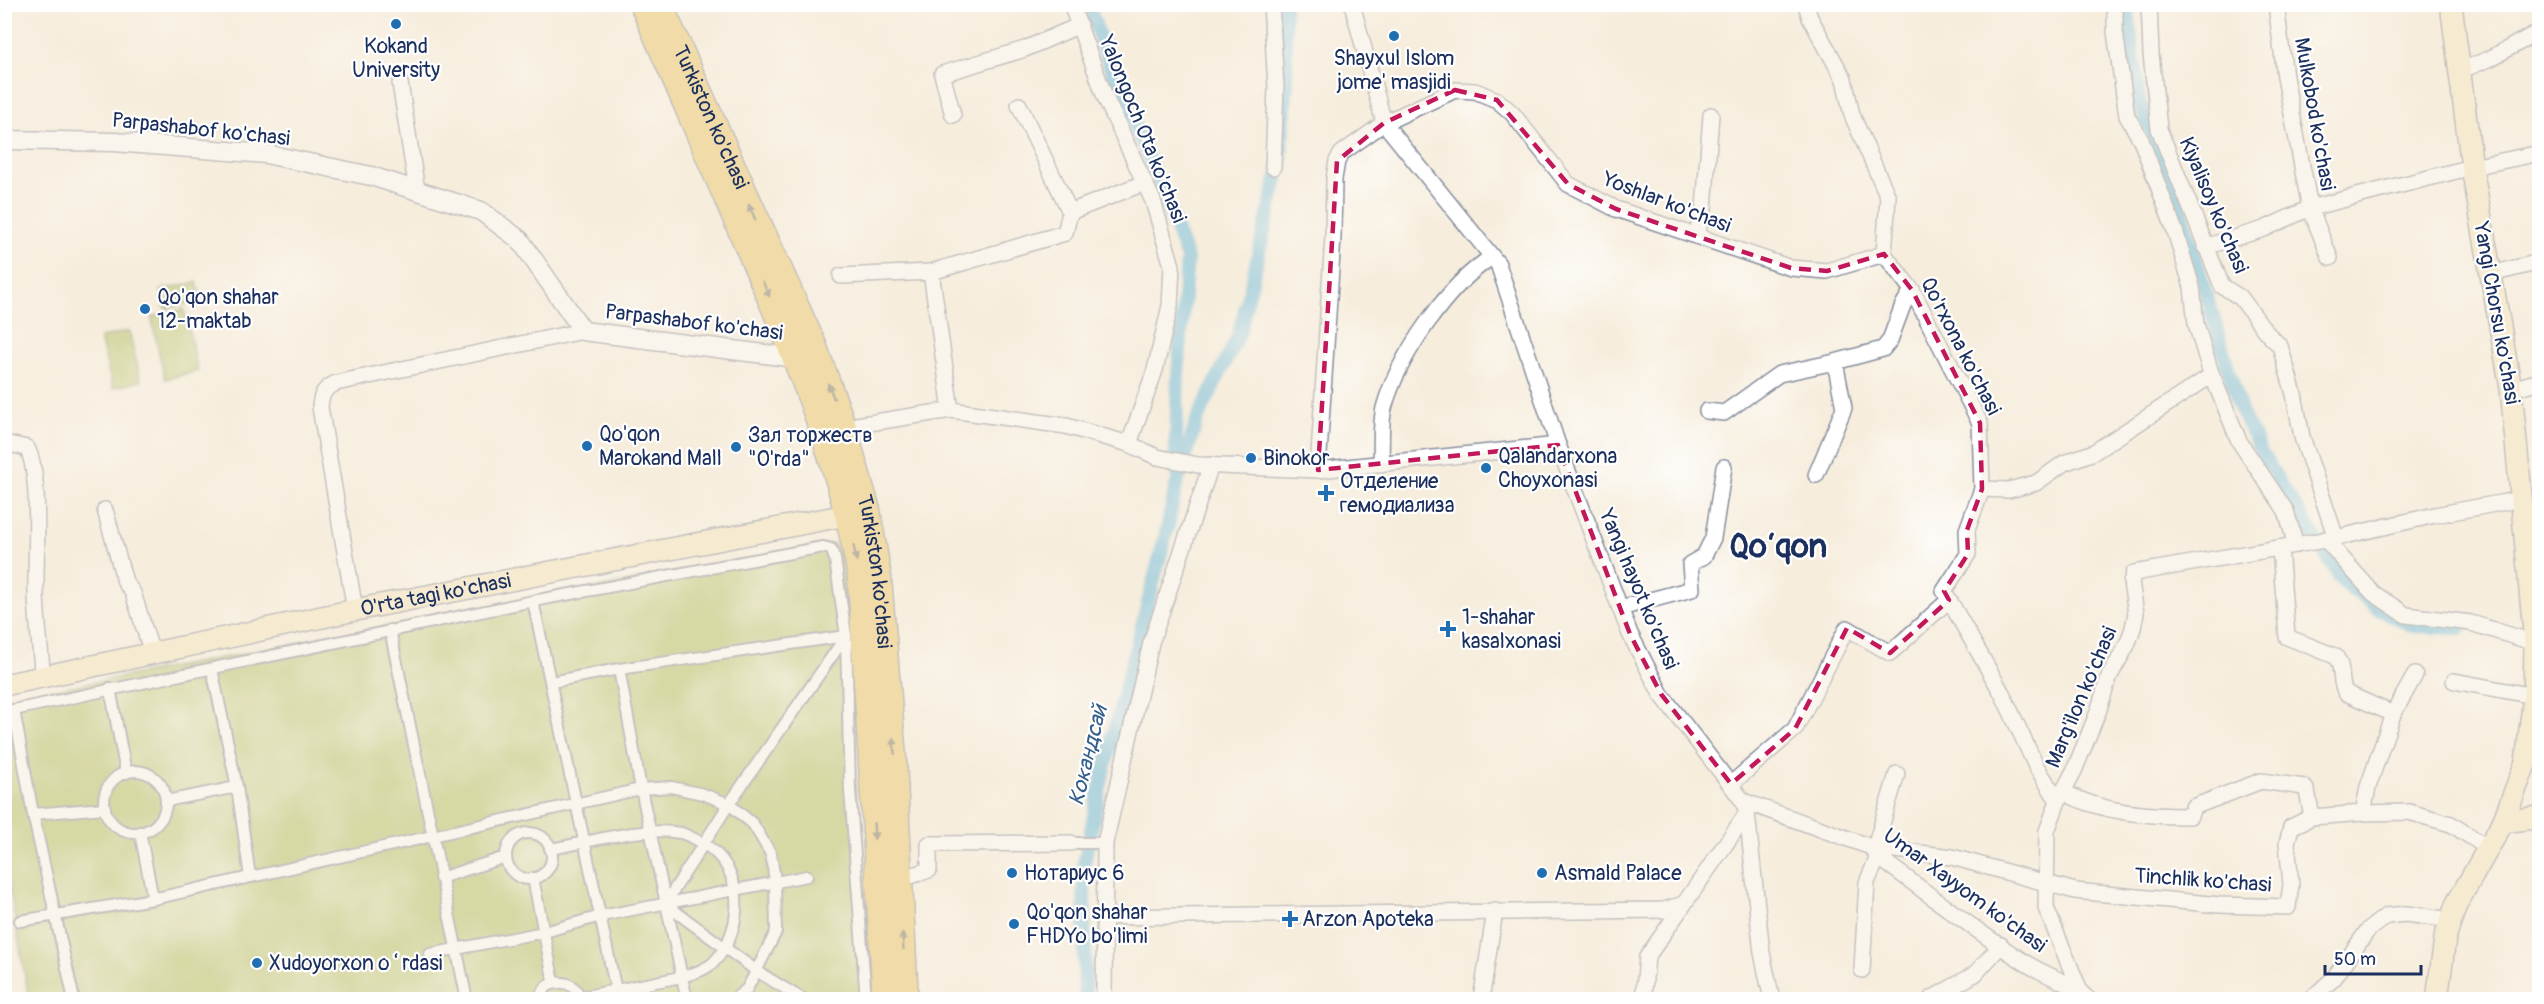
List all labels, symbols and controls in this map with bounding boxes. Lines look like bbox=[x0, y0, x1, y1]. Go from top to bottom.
marker: Kokand University bbox=[389, 17, 403, 31]
marker: Shayxul Islom jome' masjidi bbox=[1387, 29, 1401, 43]
street label: Yalongoch Ota ko'chasi bbox=[1092, 31, 1193, 227]
place label: Kokand University bbox=[352, 33, 440, 84]
street label: Mulkobod ko'chasi bbox=[2288, 36, 2341, 193]
street label: Turkiston ko'chasi bbox=[666, 41, 755, 193]
place label: Shayxul Islom jome' masjidi bbox=[1333, 45, 1455, 96]
street label: Parpashabof ko'chasi bbox=[111, 107, 292, 152]
street label: Kiyalisoy ko'chasi bbox=[2173, 133, 2255, 278]
street label: Yoshlar ko'chasi bbox=[1598, 165, 1735, 239]
one-way arrow bbox=[748, 204, 757, 221]
street label: Yangi Chorsu ko'chasi bbox=[2467, 219, 2526, 407]
street label: Qo'rxona ko'chasi bbox=[1914, 273, 2007, 420]
one-way arrow bbox=[762, 280, 771, 298]
place label: Qo'qon shahar 12-maktab bbox=[157, 284, 279, 335]
street label: Parpashabof ko'chasi bbox=[603, 298, 785, 347]
marker: Qo'qon shahar 12-maktab bbox=[138, 302, 152, 316]
one-way arrow bbox=[825, 382, 835, 400]
place label: Qo'qon Marokand Mall bbox=[599, 421, 722, 472]
place label: Зал торжеств "O'rda" bbox=[748, 422, 873, 473]
marker: Qo'qon Marokand Mall bbox=[580, 439, 594, 453]
marker: Зал торжеств "O'rda" bbox=[729, 440, 743, 454]
place label: Qalandarxona Choyxonasi bbox=[1498, 443, 1617, 494]
place label: Binokor bbox=[1263, 445, 1330, 472]
marker: Binokor bbox=[1244, 451, 1258, 465]
marker: Qalandarxona Choyxonasi bbox=[1479, 461, 1493, 475]
place label: Отделение гемодиализа bbox=[1340, 468, 1455, 519]
marker: Отделение гемодиализа bbox=[1317, 484, 1335, 502]
street label: Turkiston ko'chasi bbox=[850, 492, 898, 650]
street label: Yangi hayot ko'chasi bbox=[1592, 504, 1685, 674]
district label: Qo‘qon bbox=[1729, 526, 1827, 567]
one-way arrow bbox=[851, 543, 860, 562]
street label: O'rta tagi ko'chasi bbox=[358, 567, 513, 623]
place label: 1-shahar kasalxonasi bbox=[1462, 604, 1561, 655]
marker: 1-shahar kasalxonasi bbox=[1439, 620, 1457, 638]
street label: Marg'ilon ko'chasi bbox=[2040, 622, 2123, 772]
water label: Кокандсай bbox=[1062, 700, 1115, 808]
one-way arrow bbox=[889, 737, 898, 756]
one-way arrow bbox=[870, 821, 879, 840]
street label: Umar Xayyom ko'chasi bbox=[1878, 822, 2052, 959]
place label: Нотариус 6 bbox=[1024, 860, 1125, 887]
place label: Asmald Palace bbox=[1554, 860, 1682, 887]
street label: Tinchlik ko'chasi bbox=[2134, 862, 2273, 899]
marker: Нотариус 6 bbox=[1005, 866, 1019, 880]
marker: Asmald Palace bbox=[1535, 866, 1549, 880]
place label: Qo'qon shahar FHDYo bo'limi bbox=[1026, 899, 1148, 950]
place label: Arzon Apoteka bbox=[1302, 906, 1434, 933]
marker: Arzon Apoteka bbox=[1283, 912, 1297, 926]
marker: Qo'qon shahar FHDYo bo'limi bbox=[1007, 917, 1021, 931]
one-way arrow bbox=[899, 932, 908, 951]
scale bar bbox=[2325, 938, 2421, 976]
text: 50 m bbox=[2334, 948, 2376, 971]
place label: Xudoyorxon oʻrdasi bbox=[269, 950, 443, 977]
marker: Xudoyorxon oʻrdasi bbox=[250, 956, 264, 970]

